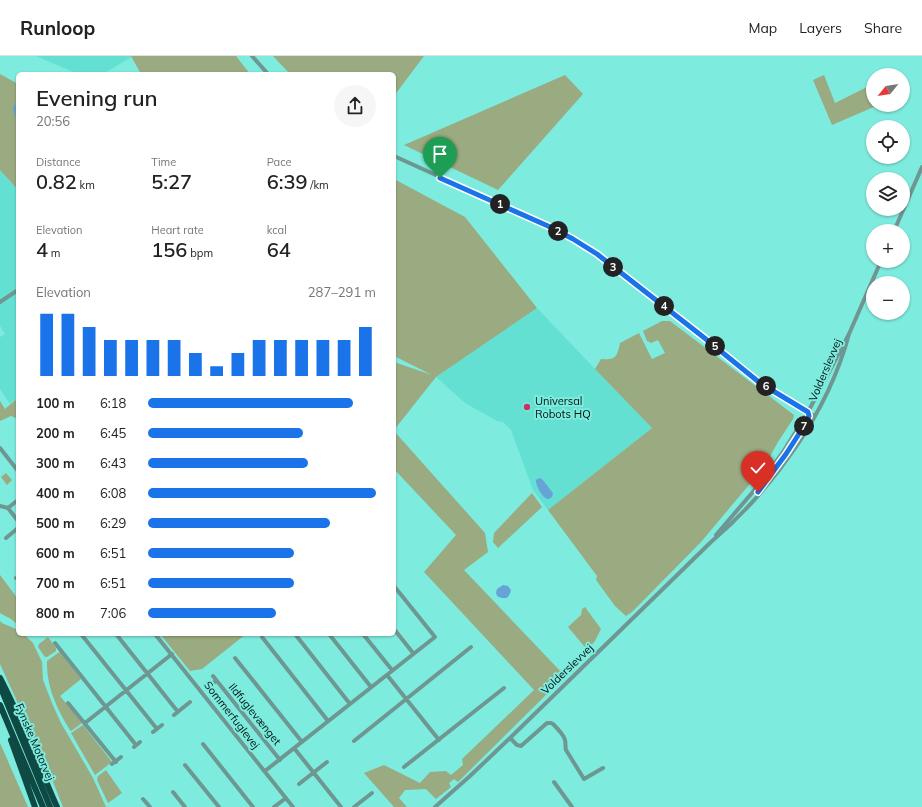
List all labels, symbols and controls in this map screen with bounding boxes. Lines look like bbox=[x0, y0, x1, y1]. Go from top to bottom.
text: Runloop bbox=[20, 16, 95, 40]
text: Map bbox=[748, 19, 777, 37]
text: Layers bbox=[799, 19, 842, 37]
text: Share bbox=[864, 19, 902, 37]
north arrow bbox=[866, 68, 910, 112]
map controls bbox=[866, 68, 910, 320]
text: Evening run bbox=[36, 84, 158, 112]
button: share bbox=[334, 85, 376, 127]
text: 20:56 bbox=[36, 113, 70, 129]
button: locate bbox=[866, 120, 910, 164]
pin bbox=[423, 137, 457, 178]
icon: arrive bbox=[429, 143, 451, 165]
text: Distance bbox=[36, 155, 80, 169]
text: Time bbox=[151, 155, 176, 169]
text: Pace bbox=[267, 155, 291, 169]
text: 0.82 bbox=[36, 169, 77, 194]
text: 5:27 bbox=[151, 169, 192, 194]
text: 6:39 bbox=[267, 169, 307, 194]
button: layers bbox=[866, 172, 910, 216]
text: km bbox=[77, 178, 95, 192]
text: /km bbox=[307, 178, 329, 192]
pin: 1 bbox=[490, 194, 510, 214]
text: 1 bbox=[497, 197, 503, 211]
pin: 2 bbox=[548, 221, 568, 241]
text: Elevation bbox=[36, 223, 83, 237]
text: Heart rate bbox=[151, 223, 204, 237]
text: kcal bbox=[267, 223, 287, 237]
text: 2 bbox=[555, 224, 561, 238]
button: + bbox=[866, 224, 910, 268]
text: 4 bbox=[36, 237, 48, 262]
text: 156 bbox=[151, 237, 187, 262]
text: 64 bbox=[267, 237, 291, 262]
text: m bbox=[48, 246, 61, 260]
text: bpm bbox=[187, 246, 213, 260]
pin: 3 bbox=[603, 257, 623, 277]
text: 3 bbox=[610, 260, 616, 274]
button: − bbox=[866, 276, 910, 320]
text: Elevation bbox=[36, 284, 91, 300]
text: 287–291 m bbox=[308, 284, 376, 300]
pin: 4 bbox=[654, 296, 674, 316]
text: 4 bbox=[661, 299, 667, 313]
pin: 5 bbox=[705, 336, 725, 356]
street label: Volderslevvej bbox=[806, 337, 844, 403]
text: 5 bbox=[712, 339, 718, 353]
pin: 6 bbox=[756, 376, 776, 396]
text: 6 bbox=[763, 379, 769, 393]
place label: Universal Robots HQ bbox=[535, 394, 591, 421]
text: 100 m bbox=[36, 395, 75, 411]
text: 6:18 bbox=[100, 395, 126, 411]
marker: Universal Robots HQ bbox=[522, 402, 532, 412]
pin: 7 bbox=[794, 416, 814, 436]
text: 7 bbox=[801, 419, 807, 433]
text: 200 m bbox=[36, 425, 75, 441]
text: 6:45 bbox=[100, 425, 126, 441]
pin bbox=[741, 451, 775, 492]
text: 300 m bbox=[36, 455, 75, 471]
text: 6:43 bbox=[100, 455, 126, 471]
icon: check bbox=[747, 457, 769, 479]
text: 400 m bbox=[36, 485, 75, 501]
text: 6:08 bbox=[100, 485, 126, 501]
text: 500 m bbox=[36, 515, 75, 531]
text: 6:29 bbox=[100, 515, 126, 531]
text: 600 m bbox=[36, 545, 75, 561]
text: 6:51 bbox=[100, 545, 126, 561]
text: 700 m bbox=[36, 575, 75, 591]
text: 6:51 bbox=[100, 575, 126, 591]
text: 800 m bbox=[36, 605, 75, 621]
text: 7:06 bbox=[100, 605, 126, 621]
street label: Volderslevvej bbox=[538, 641, 596, 697]
street label: Sommerfuglevej bbox=[201, 678, 263, 752]
street label: Ildfuglevænget bbox=[226, 680, 284, 748]
street label: Fynske Motorvej bbox=[12, 701, 58, 783]

